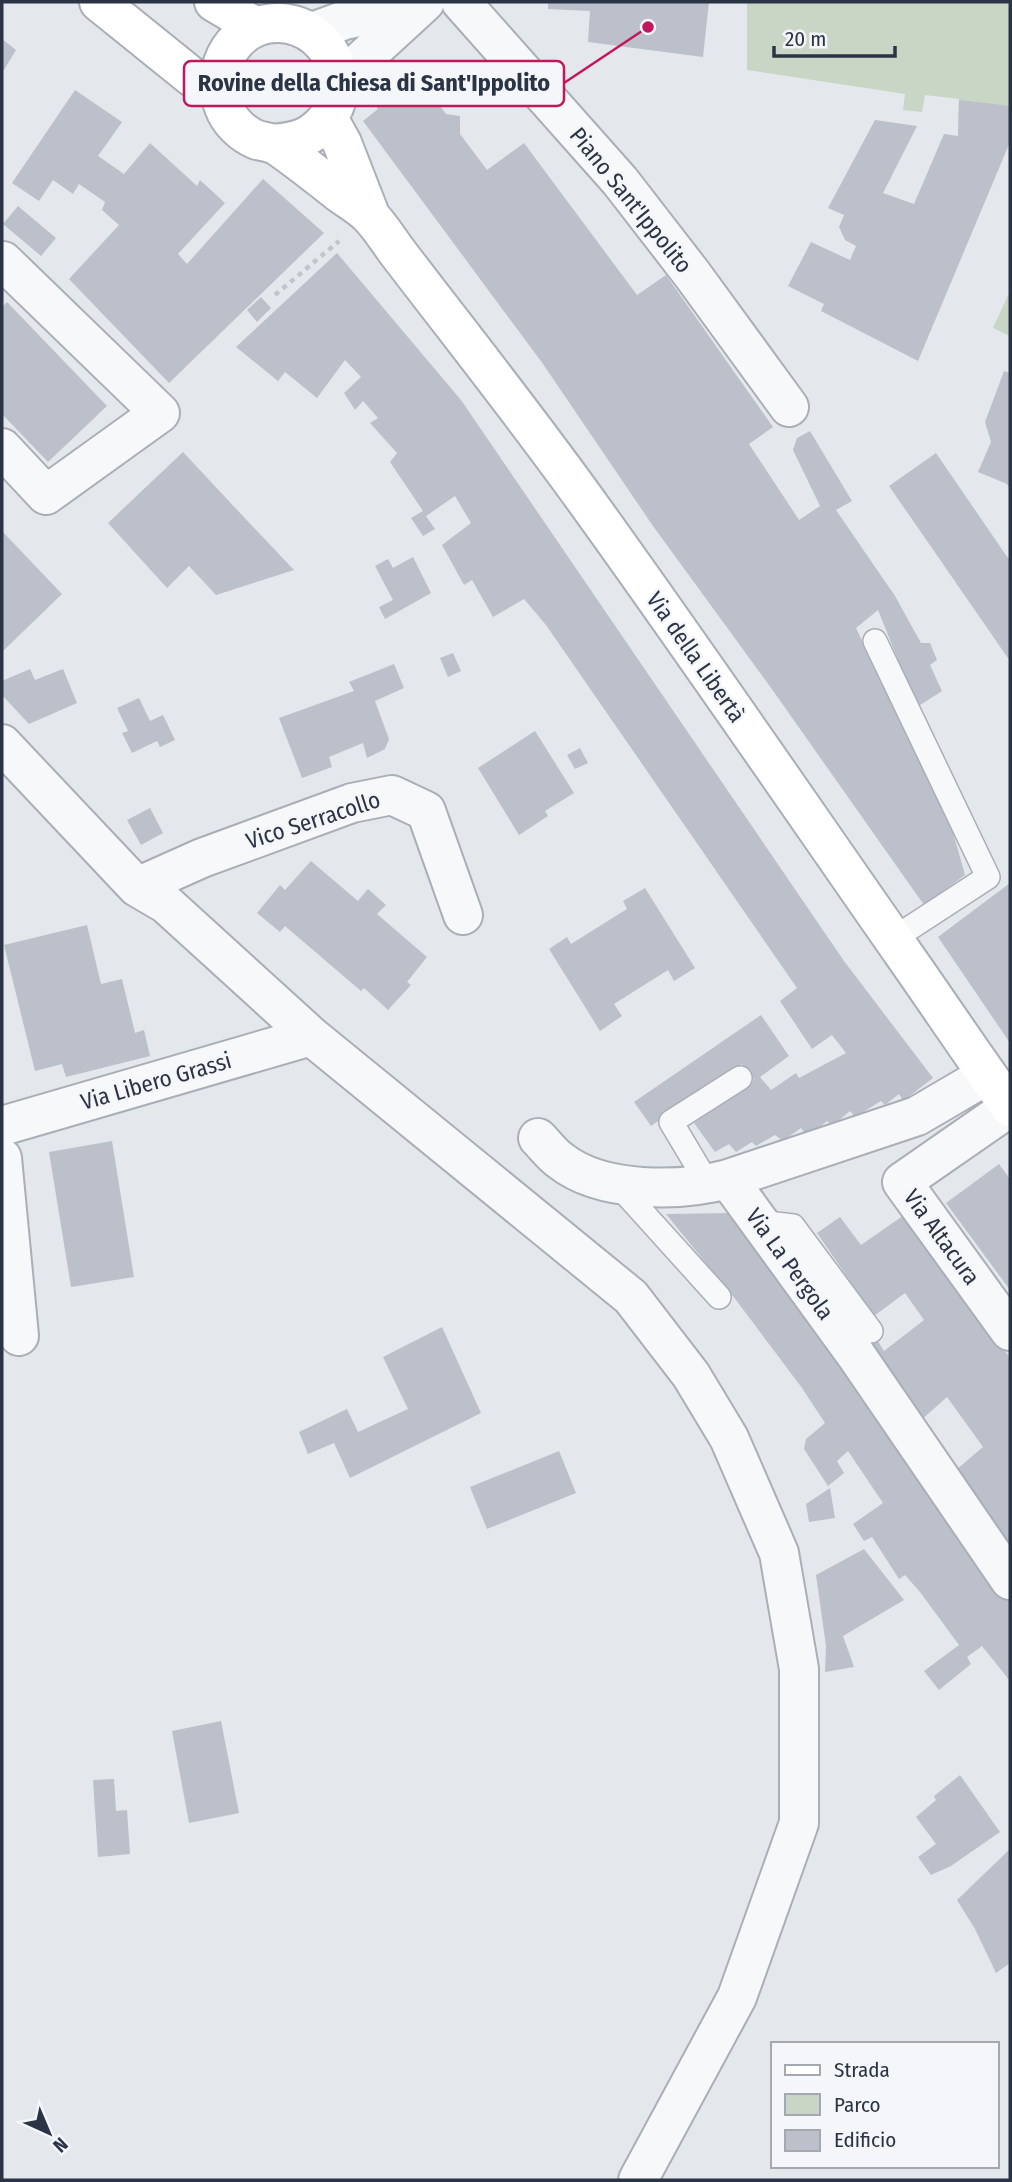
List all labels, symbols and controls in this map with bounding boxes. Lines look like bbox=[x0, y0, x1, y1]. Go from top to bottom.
scale bar bbox=[774, 14, 895, 58]
text: 20 m bbox=[785, 26, 826, 52]
callout: Rovine della Chiesa di Sant'Ippolito bbox=[184, 61, 564, 106]
text: Rovine della Chiesa di Sant'Ippolito bbox=[198, 69, 550, 97]
street label: Piano Sant'Ippolito bbox=[564, 122, 698, 278]
street label: Via della Libertà bbox=[641, 586, 751, 728]
street label: Vico Serracollo bbox=[242, 785, 384, 855]
street label: Via Libero Grassi bbox=[77, 1046, 235, 1116]
street label: Via Altacura bbox=[898, 1184, 986, 1290]
street label: Via La Pergola bbox=[740, 1203, 840, 1325]
legend bbox=[771, 2042, 998, 2168]
text: Strada bbox=[834, 2057, 890, 2083]
text: Parco bbox=[834, 2092, 881, 2118]
north arrow bbox=[14, 2098, 84, 2168]
text: Edificio bbox=[834, 2127, 896, 2153]
text: N bbox=[48, 2133, 73, 2157]

